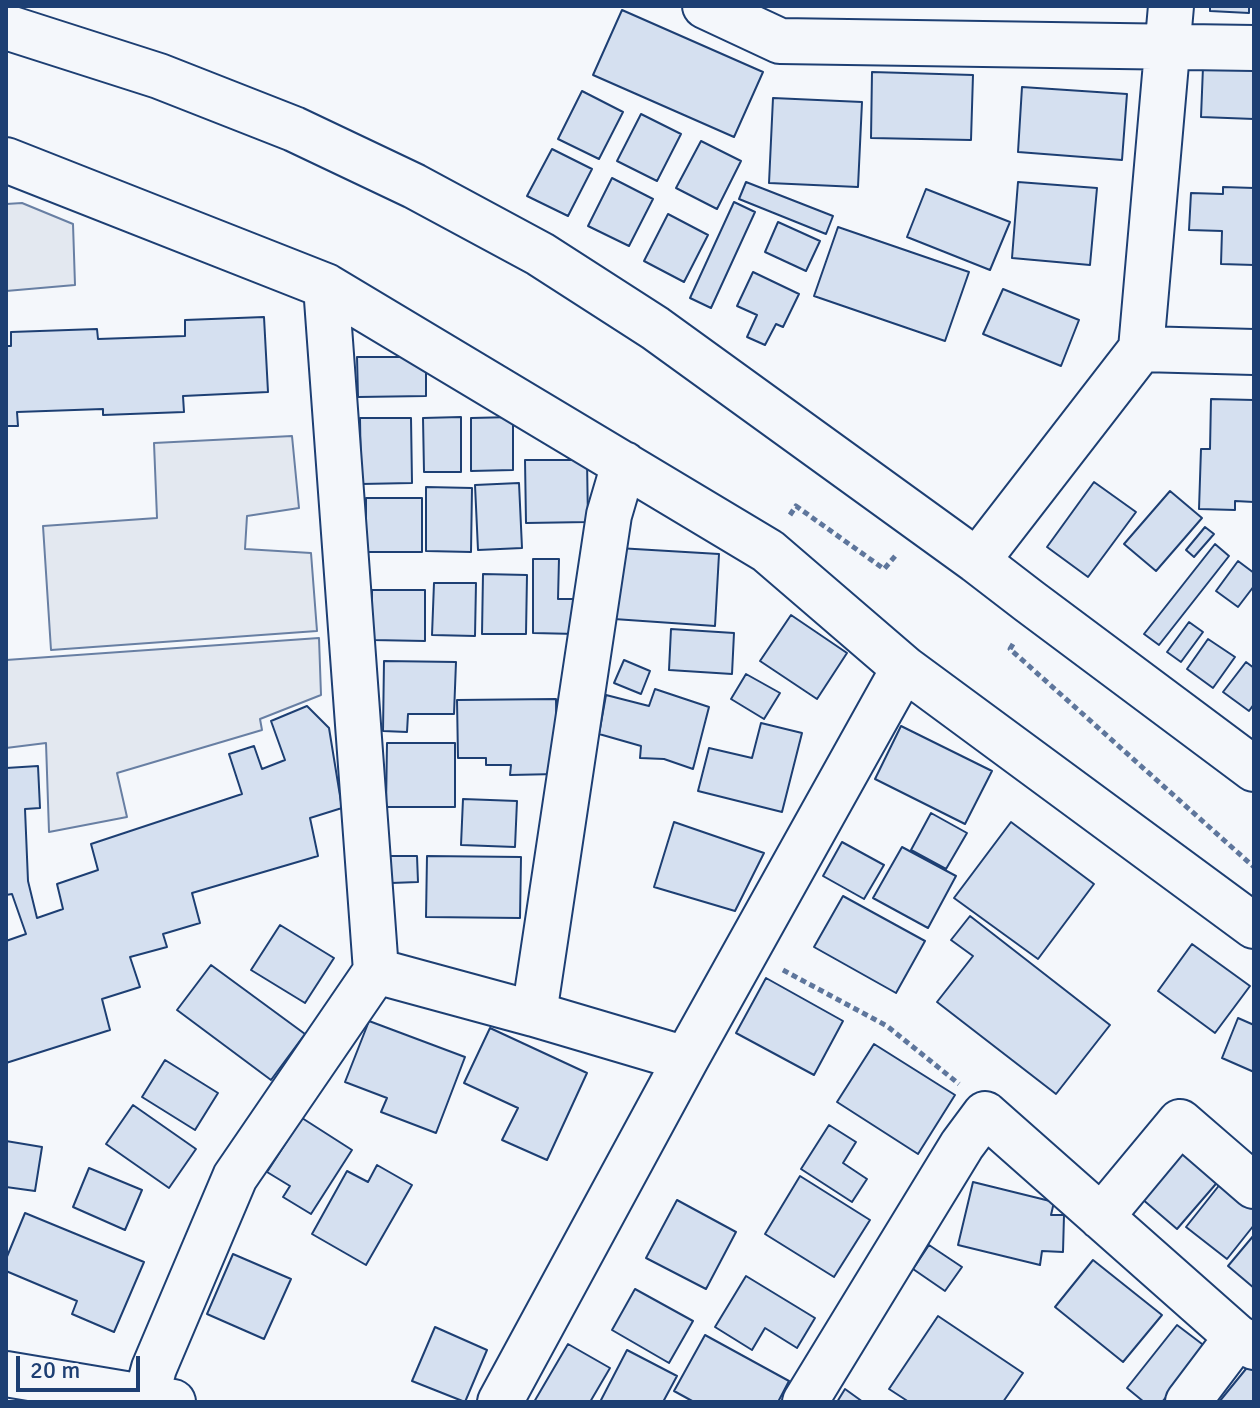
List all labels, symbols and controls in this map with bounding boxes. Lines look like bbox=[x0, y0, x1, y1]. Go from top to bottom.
scale bar bbox=[20, 1340, 144, 1390]
text: 20 m bbox=[30, 1355, 80, 1385]

